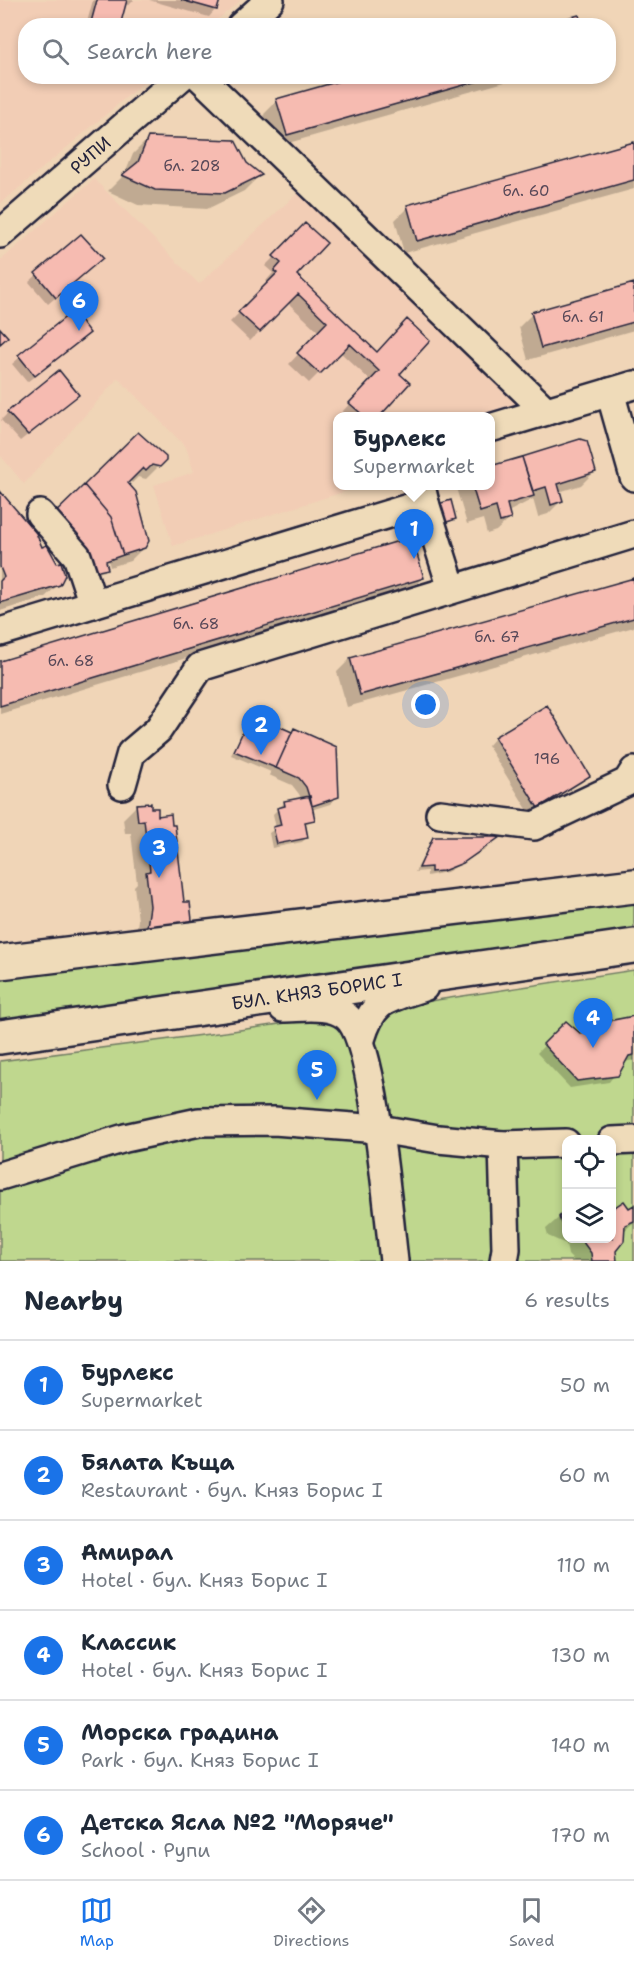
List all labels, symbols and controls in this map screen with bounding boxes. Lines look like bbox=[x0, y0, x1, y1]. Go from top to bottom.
search box bbox=[18, 18, 616, 84]
icon: search bbox=[39, 35, 72, 68]
text: Search here bbox=[87, 37, 213, 66]
street label: РУПИ bbox=[65, 131, 116, 180]
house number: бл. 208 bbox=[163, 156, 221, 176]
house number: бл. 60 bbox=[503, 181, 549, 201]
pin: 6 bbox=[60, 282, 98, 331]
house number: бл. 61 bbox=[562, 307, 604, 327]
popup bbox=[333, 412, 495, 490]
text: Бурлекс bbox=[353, 424, 446, 453]
text: Supermarket bbox=[353, 453, 475, 479]
pin: 1 bbox=[394, 510, 434, 559]
house number: бл. 68 bbox=[173, 614, 219, 634]
house number: бл. 67 bbox=[474, 627, 520, 647]
house number: бл. 68 bbox=[48, 651, 94, 671]
your location bbox=[411, 690, 440, 719]
pin: 2 bbox=[242, 706, 280, 755]
house number: 196 bbox=[534, 749, 560, 769]
pin: 3 bbox=[140, 828, 178, 878]
street label: БУЛ. КНЯЗ БОРИС I bbox=[230, 967, 404, 1016]
pin: 4 bbox=[574, 998, 612, 1048]
pin: 5 bbox=[298, 1050, 336, 1100]
map controls bbox=[562, 1135, 616, 1243]
button: locate bbox=[562, 1135, 616, 1189]
button: layers bbox=[562, 1189, 616, 1243]
text: Nearby bbox=[24, 1283, 123, 1318]
text: 6 results bbox=[524, 1287, 610, 1313]
text: Бурлекс bbox=[81, 1358, 174, 1387]
text: 1 bbox=[39, 1372, 48, 1398]
text: 50 m bbox=[560, 1372, 610, 1398]
text: Supermarket bbox=[81, 1387, 203, 1413]
text: Бялата Къща bbox=[81, 1448, 235, 1477]
text: 2 bbox=[37, 1462, 51, 1488]
text: 60 m bbox=[558, 1462, 610, 1488]
text: Restaurant · бул. Княз Борис I bbox=[81, 1477, 383, 1503]
text: Амирал bbox=[81, 1538, 173, 1567]
text: 3 bbox=[37, 1552, 51, 1578]
text: 110 m bbox=[556, 1552, 610, 1578]
text: Hotel · бул. Княз Борис I bbox=[81, 1567, 328, 1593]
text: Классик bbox=[81, 1628, 176, 1657]
text: 4 bbox=[37, 1642, 51, 1668]
text: 130 m bbox=[551, 1642, 610, 1668]
text: Hotel · бул. Княз Борис I bbox=[81, 1657, 328, 1683]
text: Морска градина bbox=[81, 1718, 278, 1747]
text: 5 bbox=[37, 1732, 50, 1758]
text: 140 m bbox=[551, 1732, 610, 1758]
text: Park · бул. Княз Борис I bbox=[81, 1747, 319, 1773]
text: Детска Ясла №2 "Моряче" bbox=[81, 1808, 394, 1837]
text: 6 bbox=[37, 1822, 51, 1848]
text: 170 m bbox=[551, 1822, 610, 1848]
text: School · Рупи bbox=[81, 1837, 210, 1863]
tab: Map bbox=[80, 1894, 114, 1951]
tab: Directions bbox=[273, 1894, 350, 1951]
tab: Saved bbox=[509, 1894, 554, 1951]

